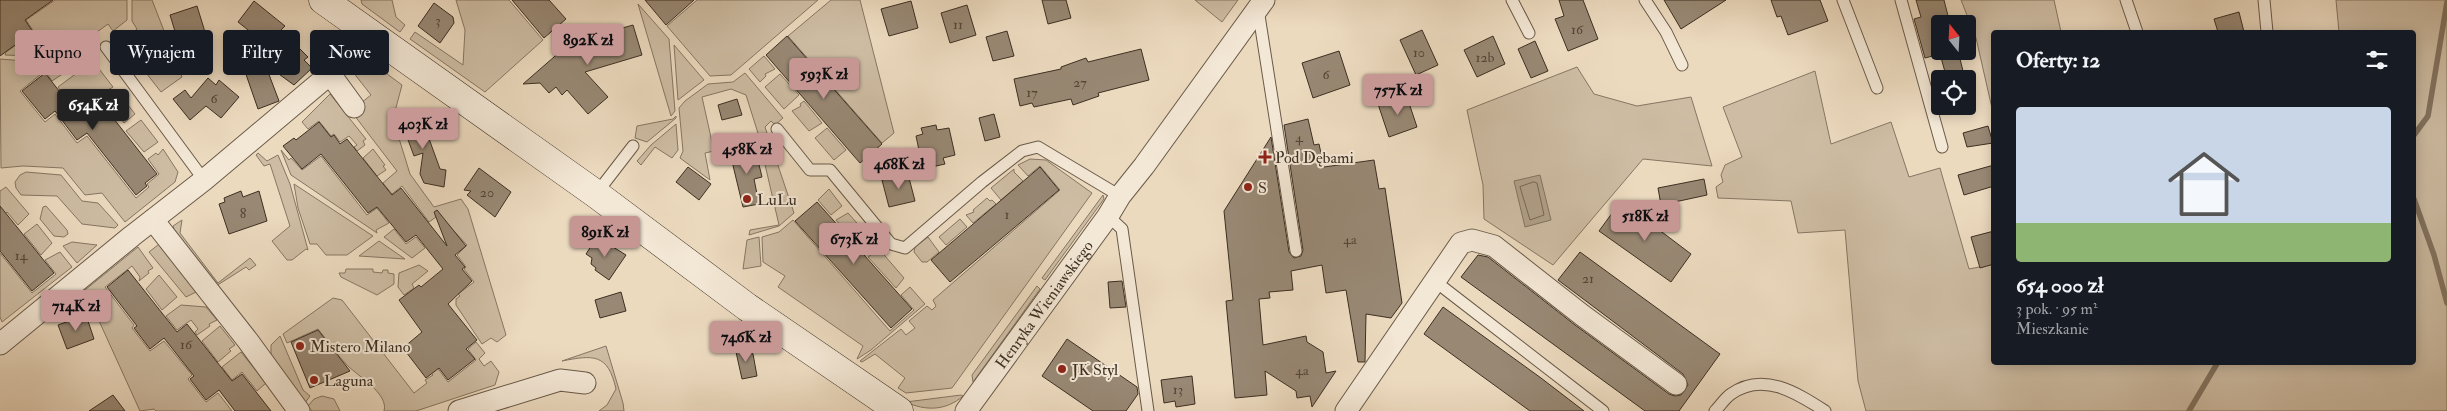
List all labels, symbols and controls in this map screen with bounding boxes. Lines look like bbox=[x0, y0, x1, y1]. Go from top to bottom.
house number: 3 bbox=[435, 12, 441, 29]
north arrow bbox=[1931, 15, 1976, 60]
map controls bbox=[1931, 15, 1976, 115]
house number: 11 bbox=[953, 16, 963, 33]
house number: 16 bbox=[1571, 21, 1584, 38]
pin: 892K zł bbox=[542, 23, 634, 66]
chip: Kupno bbox=[15, 30, 100, 75]
chip: Wynajem bbox=[110, 30, 213, 75]
chip: Filtry bbox=[223, 30, 300, 75]
chip: Nowe bbox=[310, 30, 389, 75]
text: 892K zł bbox=[563, 30, 613, 50]
house number: 10 bbox=[1413, 44, 1425, 61]
icon: filters bbox=[2363, 46, 2391, 74]
text: Oferty: 12 bbox=[2016, 47, 2100, 74]
house number: 12b bbox=[1476, 49, 1495, 66]
pin: 593K zł bbox=[778, 58, 870, 100]
text: 593K zł bbox=[800, 64, 848, 84]
house number: 6 bbox=[1322, 66, 1330, 83]
button: locate bbox=[1931, 70, 1976, 115]
house number: 27 bbox=[1073, 74, 1087, 91]
pin: 757K zł bbox=[1352, 74, 1444, 116]
text: 757K zł bbox=[1374, 80, 1422, 100]
house number: 17 bbox=[1026, 84, 1038, 101]
pin: 654K zł bbox=[47, 88, 139, 131]
house number: 6 bbox=[210, 90, 218, 107]
text: 654K zł bbox=[68, 95, 118, 115]
pin: 403K zł bbox=[377, 108, 469, 150]
text: 403K zł bbox=[398, 114, 448, 134]
house number: 4 bbox=[1295, 129, 1304, 146]
pin: 458K zł bbox=[701, 132, 793, 175]
text: 458K zł bbox=[722, 139, 772, 159]
icon: home bbox=[2159, 139, 2249, 229]
pin: 468K zł bbox=[853, 148, 945, 190]
place label: Pod Dębami bbox=[1275, 148, 1354, 168]
marker: Pod Dębami bbox=[1259, 151, 1271, 163]
text: 468K zł bbox=[874, 154, 924, 174]
place label: S bbox=[1258, 178, 1267, 198]
marker: S bbox=[1242, 181, 1254, 193]
house number: 20 bbox=[480, 184, 494, 201]
place label: LuLu bbox=[757, 190, 797, 210]
marker: LuLu bbox=[741, 193, 753, 205]
pin: 518K zł bbox=[1599, 200, 1691, 242]
house number: 8 bbox=[240, 205, 247, 222]
house number: 1 bbox=[1005, 206, 1010, 223]
text: 518K zł bbox=[1622, 206, 1668, 226]
pin: 891K zł bbox=[559, 216, 651, 258]
text: 891K zł bbox=[581, 222, 629, 242]
pin: 673K zł bbox=[808, 222, 900, 265]
text: 673K zł bbox=[830, 229, 878, 249]
house number: 4a bbox=[1343, 231, 1357, 248]
street label: Henryka Wieniawskiego bbox=[991, 237, 1098, 373]
house number: 14 bbox=[15, 247, 29, 264]
house number: 21 bbox=[1582, 270, 1594, 287]
text: 654 000 zł bbox=[2016, 272, 2103, 299]
pin: 714K zł bbox=[30, 290, 122, 332]
text: 714K zł bbox=[52, 296, 100, 316]
text: 3 pok. · 95 m² bbox=[2016, 299, 2097, 319]
text: Mieszkanie bbox=[2016, 319, 2089, 339]
pin: 746K zł bbox=[700, 320, 792, 363]
text: 746K zł bbox=[721, 327, 771, 347]
house number: 16 bbox=[180, 336, 193, 353]
place label: Mistero Milano bbox=[310, 337, 411, 357]
marker: Mistero Milano bbox=[294, 340, 306, 352]
place label: JK Styl bbox=[1071, 360, 1118, 381]
house number: 4a bbox=[1295, 362, 1309, 379]
marker: JK Styl bbox=[1056, 363, 1068, 375]
place label: Laguna bbox=[324, 371, 374, 391]
marker: Laguna bbox=[308, 374, 320, 386]
house number: 13 bbox=[1173, 381, 1183, 398]

